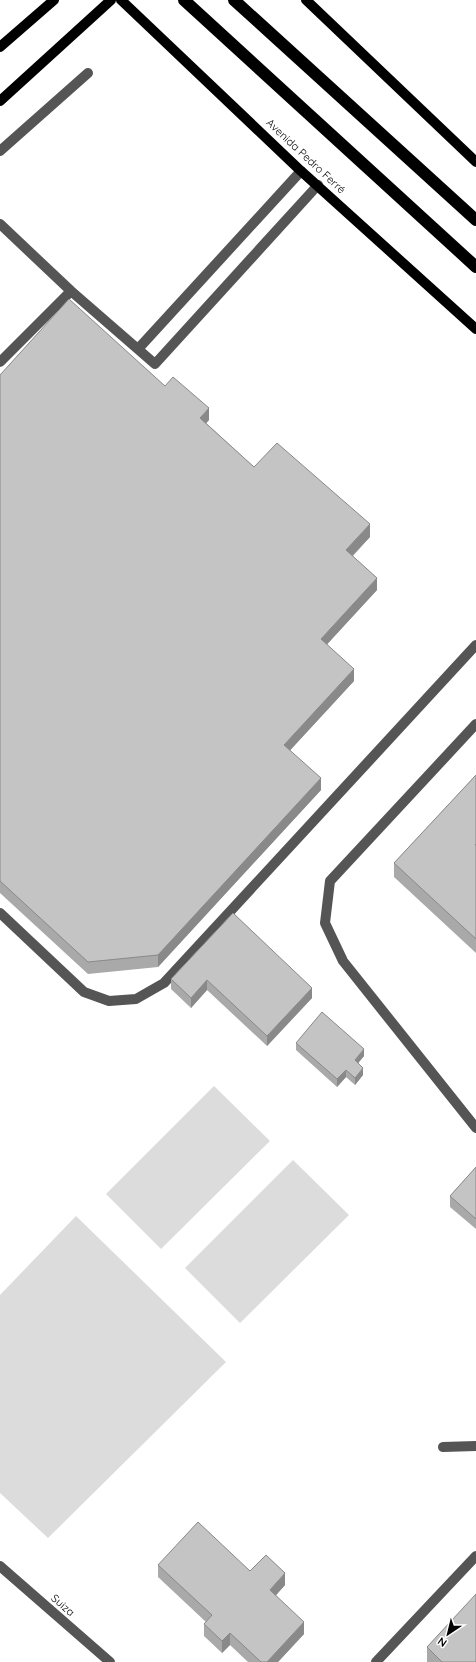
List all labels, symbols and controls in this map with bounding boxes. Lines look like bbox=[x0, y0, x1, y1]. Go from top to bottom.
street label: Avenida Pedro Ferré bbox=[263, 116, 349, 196]
street label: Suiza bbox=[48, 1591, 78, 1619]
north arrow bbox=[428, 1614, 468, 1654]
text: N bbox=[435, 1634, 450, 1650]

